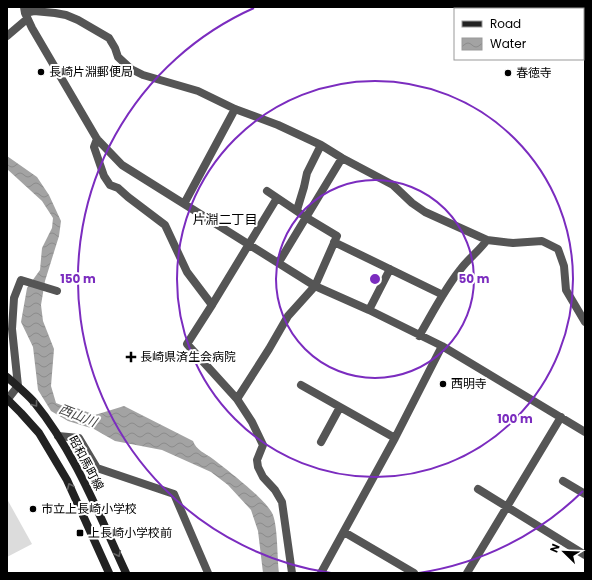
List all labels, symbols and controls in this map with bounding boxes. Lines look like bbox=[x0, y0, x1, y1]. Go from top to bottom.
legend bbox=[454, 8, 584, 60]
text: Road bbox=[490, 15, 521, 32]
text: Water bbox=[490, 35, 527, 52]
place label: 長崎片淵郵便局 bbox=[49, 63, 133, 80]
place label: 春徳寺 bbox=[516, 64, 552, 81]
marker: 長崎片淵郵便局 bbox=[36, 67, 46, 77]
marker: 春徳寺 bbox=[503, 68, 513, 78]
district label: 片淵二丁目 bbox=[192, 210, 258, 229]
text: 150 m bbox=[60, 270, 96, 287]
text: 50 m bbox=[459, 270, 490, 287]
centre of rings bbox=[368, 272, 382, 286]
place label: 長崎県済生会病院 bbox=[140, 348, 236, 365]
marker: 長崎県済生会病院 bbox=[125, 351, 137, 363]
place label: 西明寺 bbox=[451, 375, 487, 392]
marker: 西明寺 bbox=[438, 379, 448, 389]
water label: 西山川 bbox=[56, 399, 101, 432]
one-way arrow bbox=[30, 400, 37, 407]
text: 100 m bbox=[497, 410, 533, 427]
street label: 昭和馬町線 bbox=[65, 432, 108, 493]
one-way arrow bbox=[67, 483, 75, 491]
place label: 市立上長崎小学校 bbox=[41, 500, 137, 517]
marker: 市立上長崎小学校 bbox=[28, 504, 38, 514]
place label: 上長崎小学校前 bbox=[88, 524, 172, 541]
marker: 上長崎小学校前 bbox=[75, 528, 85, 538]
north arrow bbox=[544, 532, 584, 572]
text: N bbox=[546, 541, 564, 555]
one-way arrow bbox=[113, 550, 121, 558]

